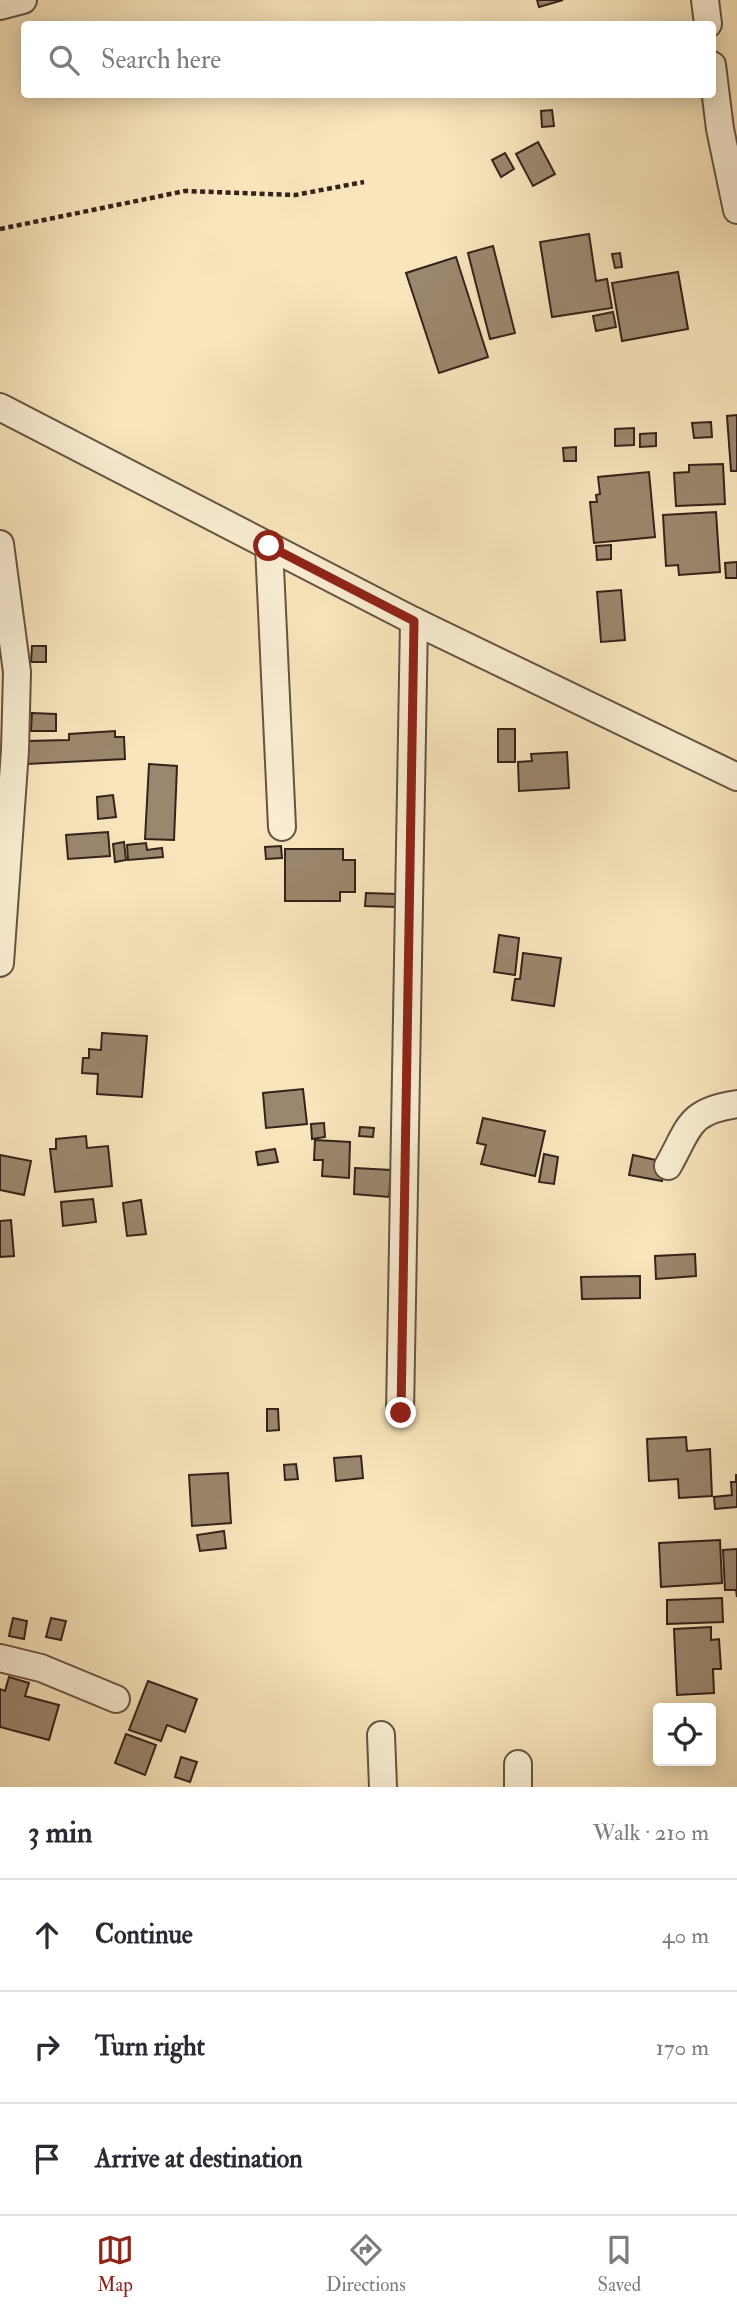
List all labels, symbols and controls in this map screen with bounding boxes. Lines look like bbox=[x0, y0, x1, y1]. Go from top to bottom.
search box bbox=[21, 21, 716, 98]
icon: search bbox=[45, 41, 83, 79]
text: Search here bbox=[101, 44, 221, 76]
route start bbox=[253, 530, 284, 561]
route end bbox=[385, 1397, 416, 1428]
map controls bbox=[653, 1703, 716, 1766]
button: locate bbox=[653, 1703, 716, 1766]
text: 3 min bbox=[28, 1814, 93, 1851]
text: Walk · 210 m bbox=[593, 1818, 709, 1847]
icon: ahead bbox=[28, 1916, 66, 1954]
text: Continue bbox=[95, 1919, 193, 1951]
text: 40 m bbox=[662, 1921, 709, 1950]
icon: right bbox=[28, 2028, 66, 2066]
text: Turn right bbox=[95, 2031, 205, 2063]
text: 170 m bbox=[656, 2033, 709, 2062]
icon: arrive bbox=[28, 2140, 66, 2178]
text: Arrive at destination bbox=[95, 2143, 303, 2175]
tab: Map bbox=[96, 2231, 134, 2297]
tab: Directions bbox=[326, 2231, 406, 2297]
tab: Saved bbox=[598, 2231, 641, 2297]

